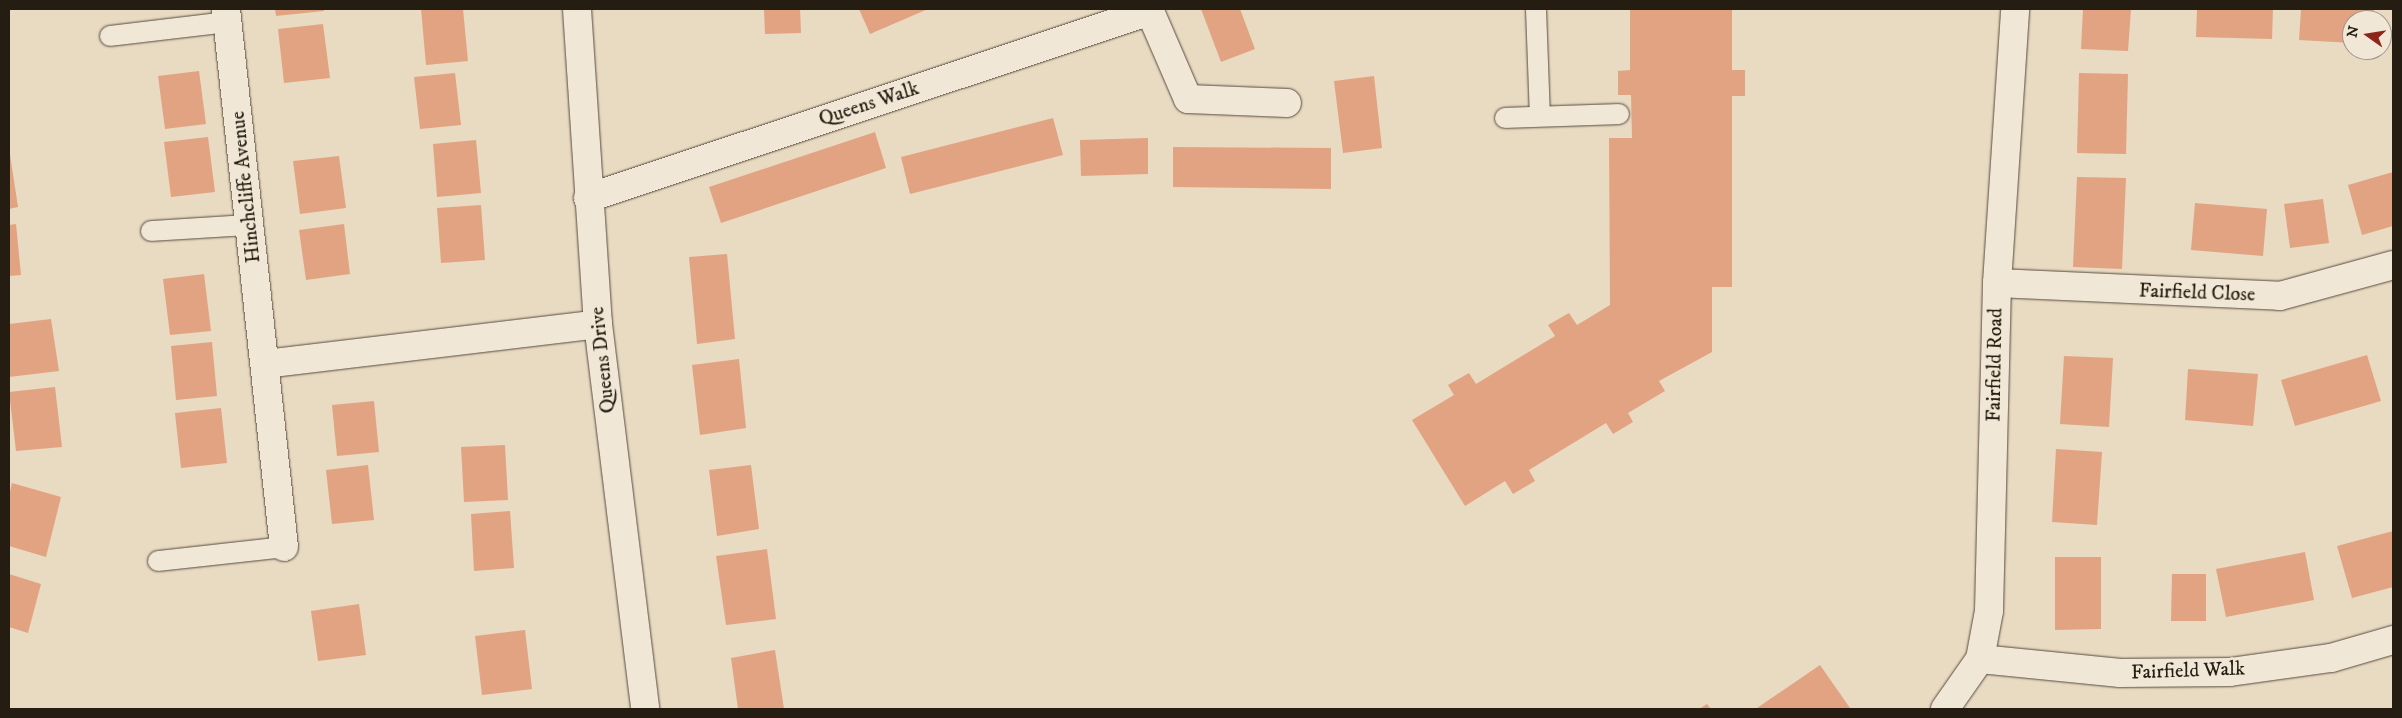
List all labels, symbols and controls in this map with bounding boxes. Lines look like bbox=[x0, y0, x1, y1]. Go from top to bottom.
north arrow bbox=[2342, 10, 2392, 60]
text: N bbox=[2343, 24, 2363, 39]
street label: Queens Walk bbox=[816, 77, 922, 131]
street label: Hinchcliffe Avenue bbox=[226, 110, 266, 264]
street label: Fairfield Close bbox=[2138, 279, 2256, 307]
street label: Queens Drive bbox=[585, 306, 621, 414]
street label: Fairfield Road bbox=[1982, 308, 2008, 422]
street label: Fairfield Walk bbox=[2131, 657, 2245, 685]

